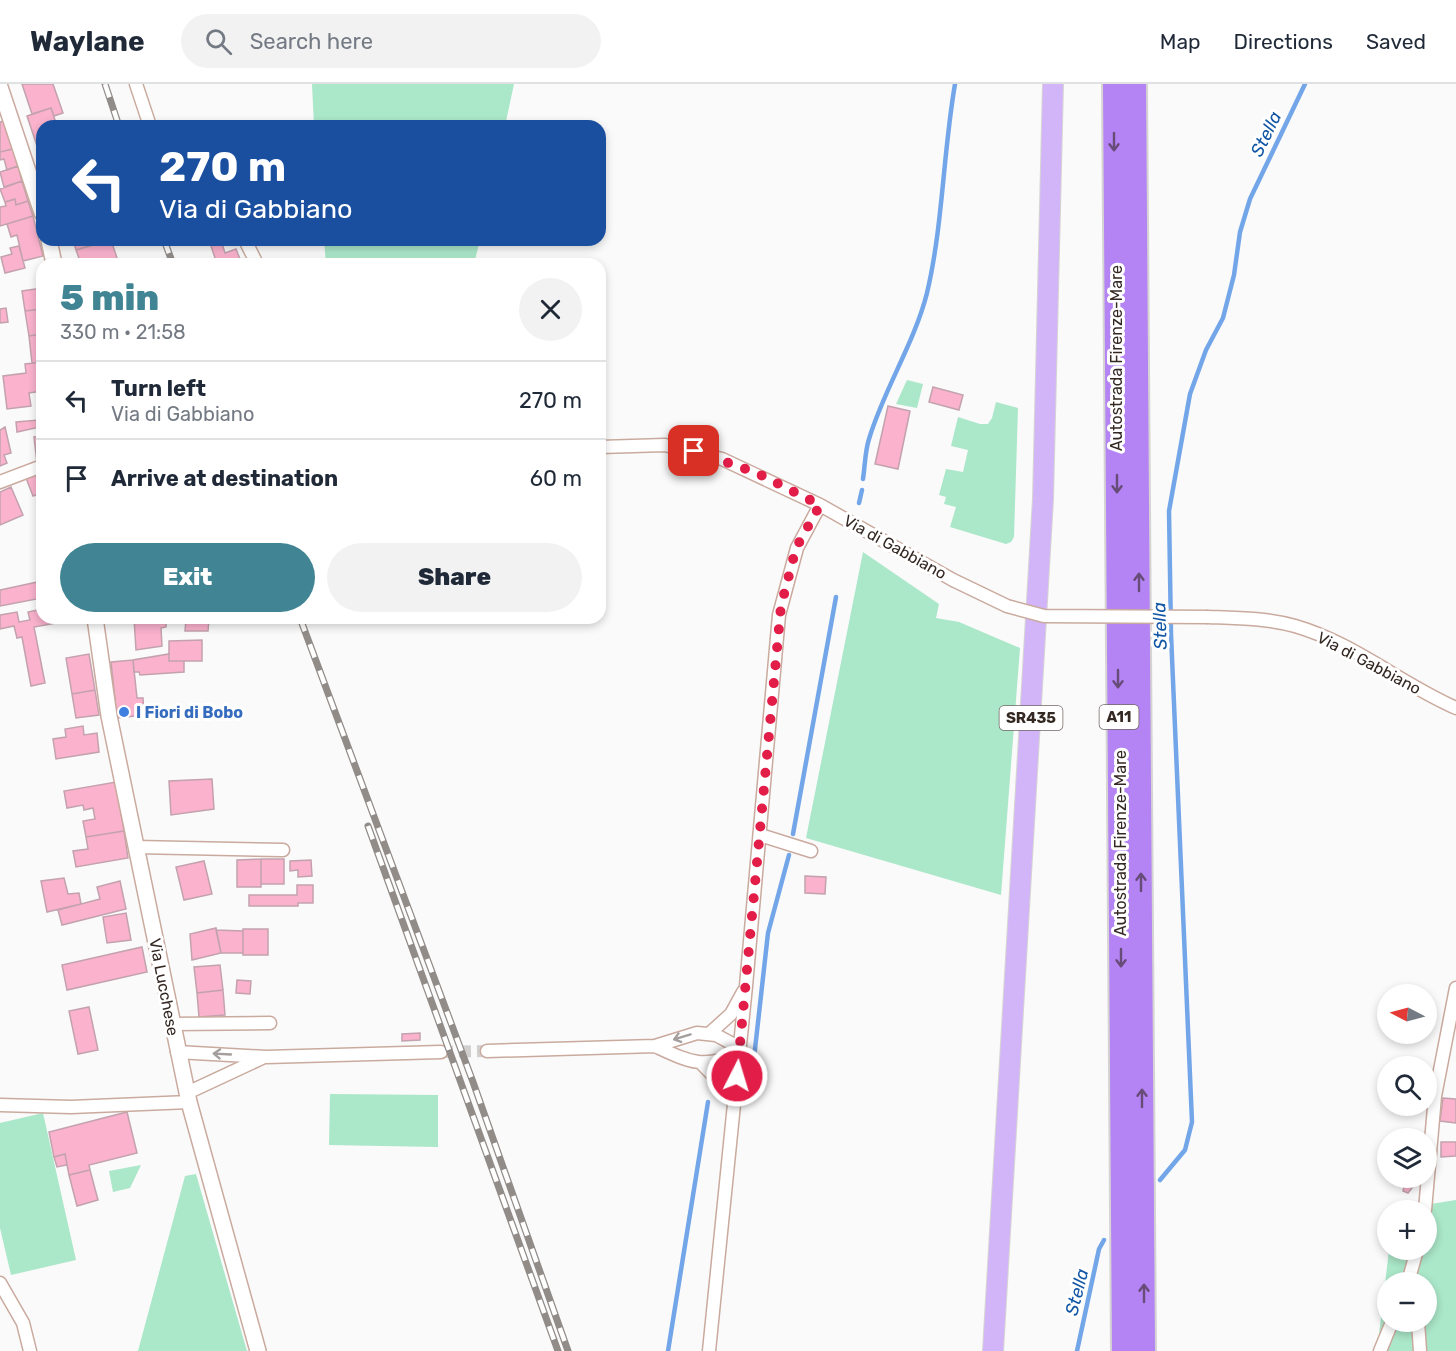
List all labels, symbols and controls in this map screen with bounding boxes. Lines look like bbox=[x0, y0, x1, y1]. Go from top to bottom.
search box bbox=[181, 14, 601, 68]
text: Waylane bbox=[30, 25, 145, 58]
icon: search bbox=[202, 25, 235, 58]
text: Search here bbox=[250, 28, 373, 55]
text: Map bbox=[1160, 29, 1201, 54]
text: Directions bbox=[1234, 29, 1333, 54]
text: Saved bbox=[1366, 29, 1426, 54]
water label: Stella bbox=[1246, 107, 1286, 160]
one-way arrow bbox=[1108, 132, 1120, 152]
text: 270 m bbox=[159, 142, 286, 192]
icon: left bbox=[60, 144, 138, 222]
text: Via di Gabbiano bbox=[159, 193, 353, 225]
street label: Autostrada Firenze-Mare bbox=[1107, 265, 1126, 451]
text: 5 min bbox=[60, 276, 159, 319]
button: close bbox=[519, 278, 582, 341]
text: 330 m · 21:58 bbox=[60, 320, 186, 344]
text: Turn left bbox=[111, 375, 206, 402]
icon: left bbox=[60, 384, 93, 417]
text: 270 m bbox=[519, 387, 582, 414]
text: Via di Gabbiano bbox=[111, 402, 254, 426]
pin bbox=[668, 425, 719, 476]
icon: arrive bbox=[677, 434, 710, 467]
icon: arrive bbox=[60, 462, 93, 495]
text: Arrive at destination bbox=[111, 465, 338, 492]
text: 60 m bbox=[530, 465, 582, 492]
one-way arrow bbox=[1111, 474, 1123, 494]
street label: Via di Gabbiano bbox=[840, 511, 950, 583]
button: Exit bbox=[60, 543, 315, 612]
button: Share bbox=[327, 543, 582, 612]
one-way arrow bbox=[1133, 572, 1145, 592]
water label: Stella bbox=[1148, 601, 1172, 650]
street label: Via di Gabbiano bbox=[1314, 628, 1424, 698]
one-way arrow bbox=[1113, 669, 1124, 689]
place label: I Fiori di Bobo bbox=[136, 703, 243, 722]
marker: I Fiori di Bobo bbox=[117, 705, 131, 719]
road number: A11 bbox=[1100, 705, 1138, 729]
road number: SR435 bbox=[1000, 706, 1062, 730]
street label: Autostrada Firenze-Mare bbox=[1111, 750, 1130, 936]
one-way arrow bbox=[1135, 872, 1147, 892]
street label: Via Lucchese bbox=[145, 937, 183, 1037]
one-way arrow bbox=[1115, 948, 1127, 968]
north arrow bbox=[1377, 984, 1437, 1044]
map controls bbox=[1377, 984, 1437, 1332]
one-way arrow bbox=[673, 1032, 692, 1043]
position arrow bbox=[705, 1044, 769, 1108]
one-way arrow bbox=[212, 1049, 232, 1060]
button: search bbox=[1377, 1056, 1437, 1116]
one-way arrow bbox=[1137, 1088, 1148, 1108]
button: layers bbox=[1377, 1128, 1437, 1188]
button: + bbox=[1377, 1200, 1437, 1260]
water label: Stella bbox=[1061, 1266, 1094, 1318]
button: − bbox=[1377, 1272, 1437, 1332]
one-way arrow bbox=[1138, 1283, 1150, 1303]

